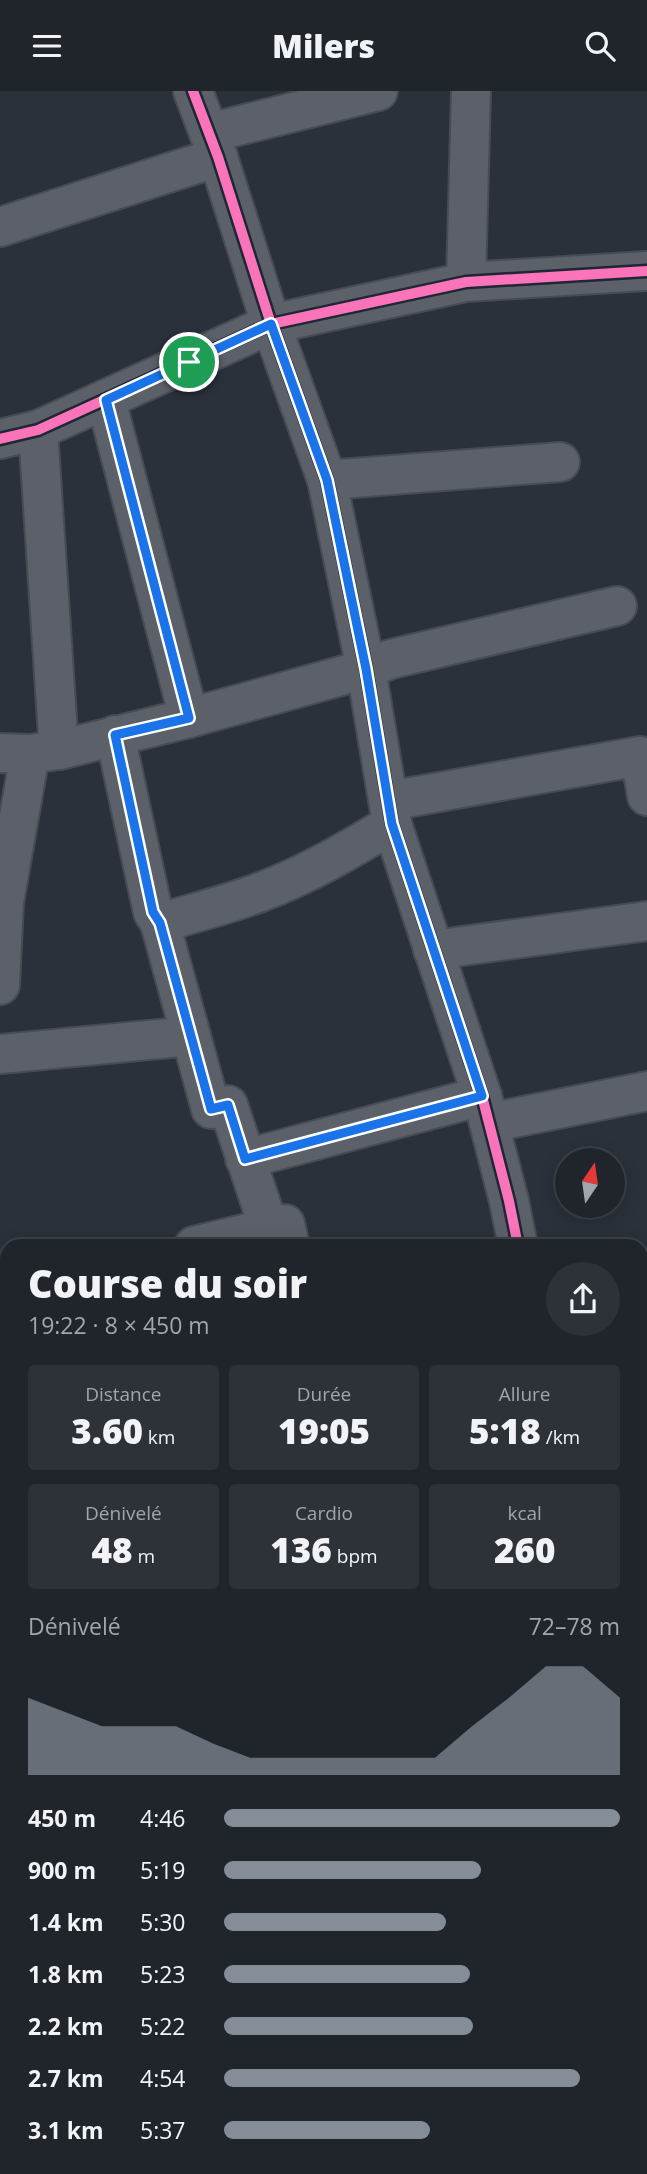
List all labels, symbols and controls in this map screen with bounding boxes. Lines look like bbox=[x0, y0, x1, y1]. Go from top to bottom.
text: Milers bbox=[272, 24, 375, 67]
icon: menu bbox=[28, 27, 66, 65]
icon: search bbox=[581, 27, 619, 65]
pin bbox=[159, 332, 219, 392]
icon: arrive bbox=[170, 343, 208, 381]
north arrow bbox=[555, 1148, 625, 1218]
map controls bbox=[555, 1148, 625, 1218]
text: Course du soir bbox=[28, 1257, 307, 1309]
button: share bbox=[546, 1262, 620, 1336]
text: 19:22 · 8 × 450 m bbox=[28, 1309, 210, 1341]
text: Distance bbox=[85, 1381, 162, 1407]
text: Durée bbox=[297, 1381, 351, 1407]
text: Allure bbox=[499, 1381, 551, 1407]
text: 3.60 bbox=[71, 1407, 143, 1454]
text: 19:05 bbox=[278, 1407, 370, 1454]
text: 5:18 bbox=[469, 1407, 541, 1454]
text: km bbox=[143, 1424, 175, 1450]
text: /km bbox=[541, 1424, 580, 1450]
text: Dénivelé bbox=[85, 1500, 162, 1526]
text: Cardio bbox=[295, 1500, 353, 1526]
text: kcal bbox=[507, 1500, 542, 1526]
text: 48 bbox=[92, 1526, 133, 1573]
text: 136 bbox=[270, 1526, 332, 1573]
text: 260 bbox=[494, 1526, 555, 1573]
text: m bbox=[133, 1543, 155, 1569]
text: bpm bbox=[332, 1543, 378, 1569]
text: Dénivelé bbox=[28, 1610, 121, 1642]
text: 72–78 m bbox=[529, 1610, 620, 1642]
text: 450 m bbox=[28, 1802, 96, 1834]
text: 4:46 bbox=[140, 1802, 186, 1834]
text: 900 m bbox=[28, 1854, 96, 1886]
text: 5:19 bbox=[140, 1854, 186, 1886]
text: 1.4 km bbox=[28, 1906, 104, 1938]
text: 5:30 bbox=[140, 1906, 186, 1938]
text: 1.8 km bbox=[28, 1958, 104, 1990]
text: 5:23 bbox=[140, 1958, 186, 1990]
text: 2.2 km bbox=[28, 2010, 104, 2042]
text: 5:22 bbox=[140, 2010, 186, 2042]
text: 2.7 km bbox=[28, 2062, 104, 2094]
text: 4:54 bbox=[140, 2062, 186, 2094]
text: 3.1 km bbox=[28, 2114, 104, 2146]
text: 5:37 bbox=[140, 2114, 186, 2146]

